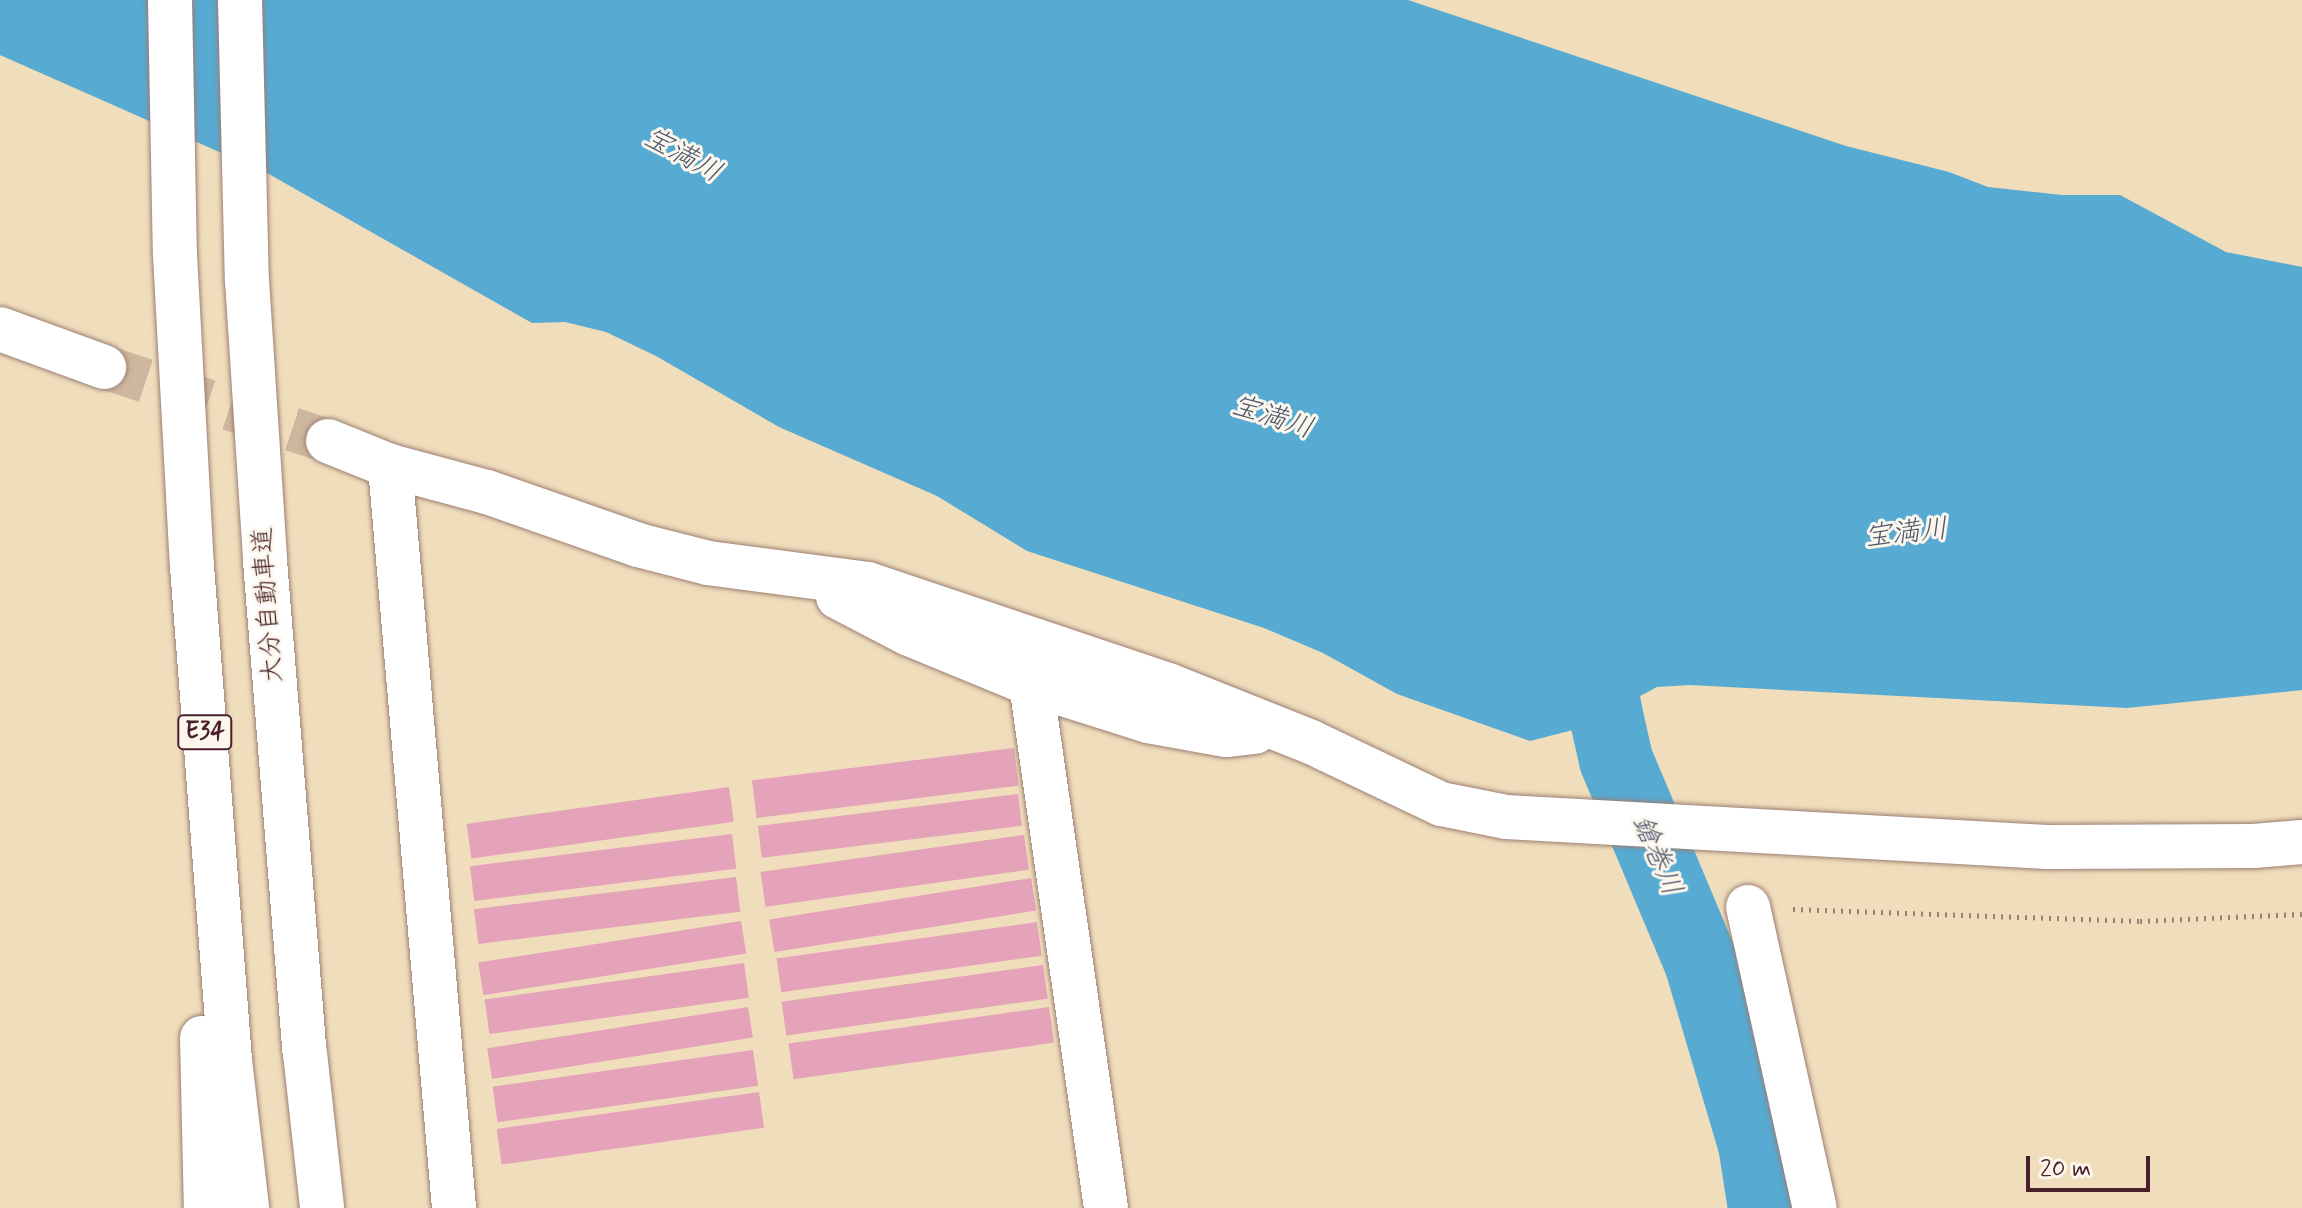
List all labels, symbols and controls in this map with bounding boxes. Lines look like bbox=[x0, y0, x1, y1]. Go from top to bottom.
water label: 宝満川 bbox=[637, 121, 727, 191]
water label: 宝満川 bbox=[1227, 389, 1317, 447]
water label: 宝満川 bbox=[1862, 513, 1950, 555]
street label: 大分自動車道 bbox=[248, 526, 290, 684]
road number: E34 bbox=[177, 712, 233, 752]
water label: 鎗巻川 bbox=[1624, 811, 1688, 901]
scale bar bbox=[2030, 1140, 2154, 1190]
text: 20 m bbox=[2040, 1154, 2091, 1185]

